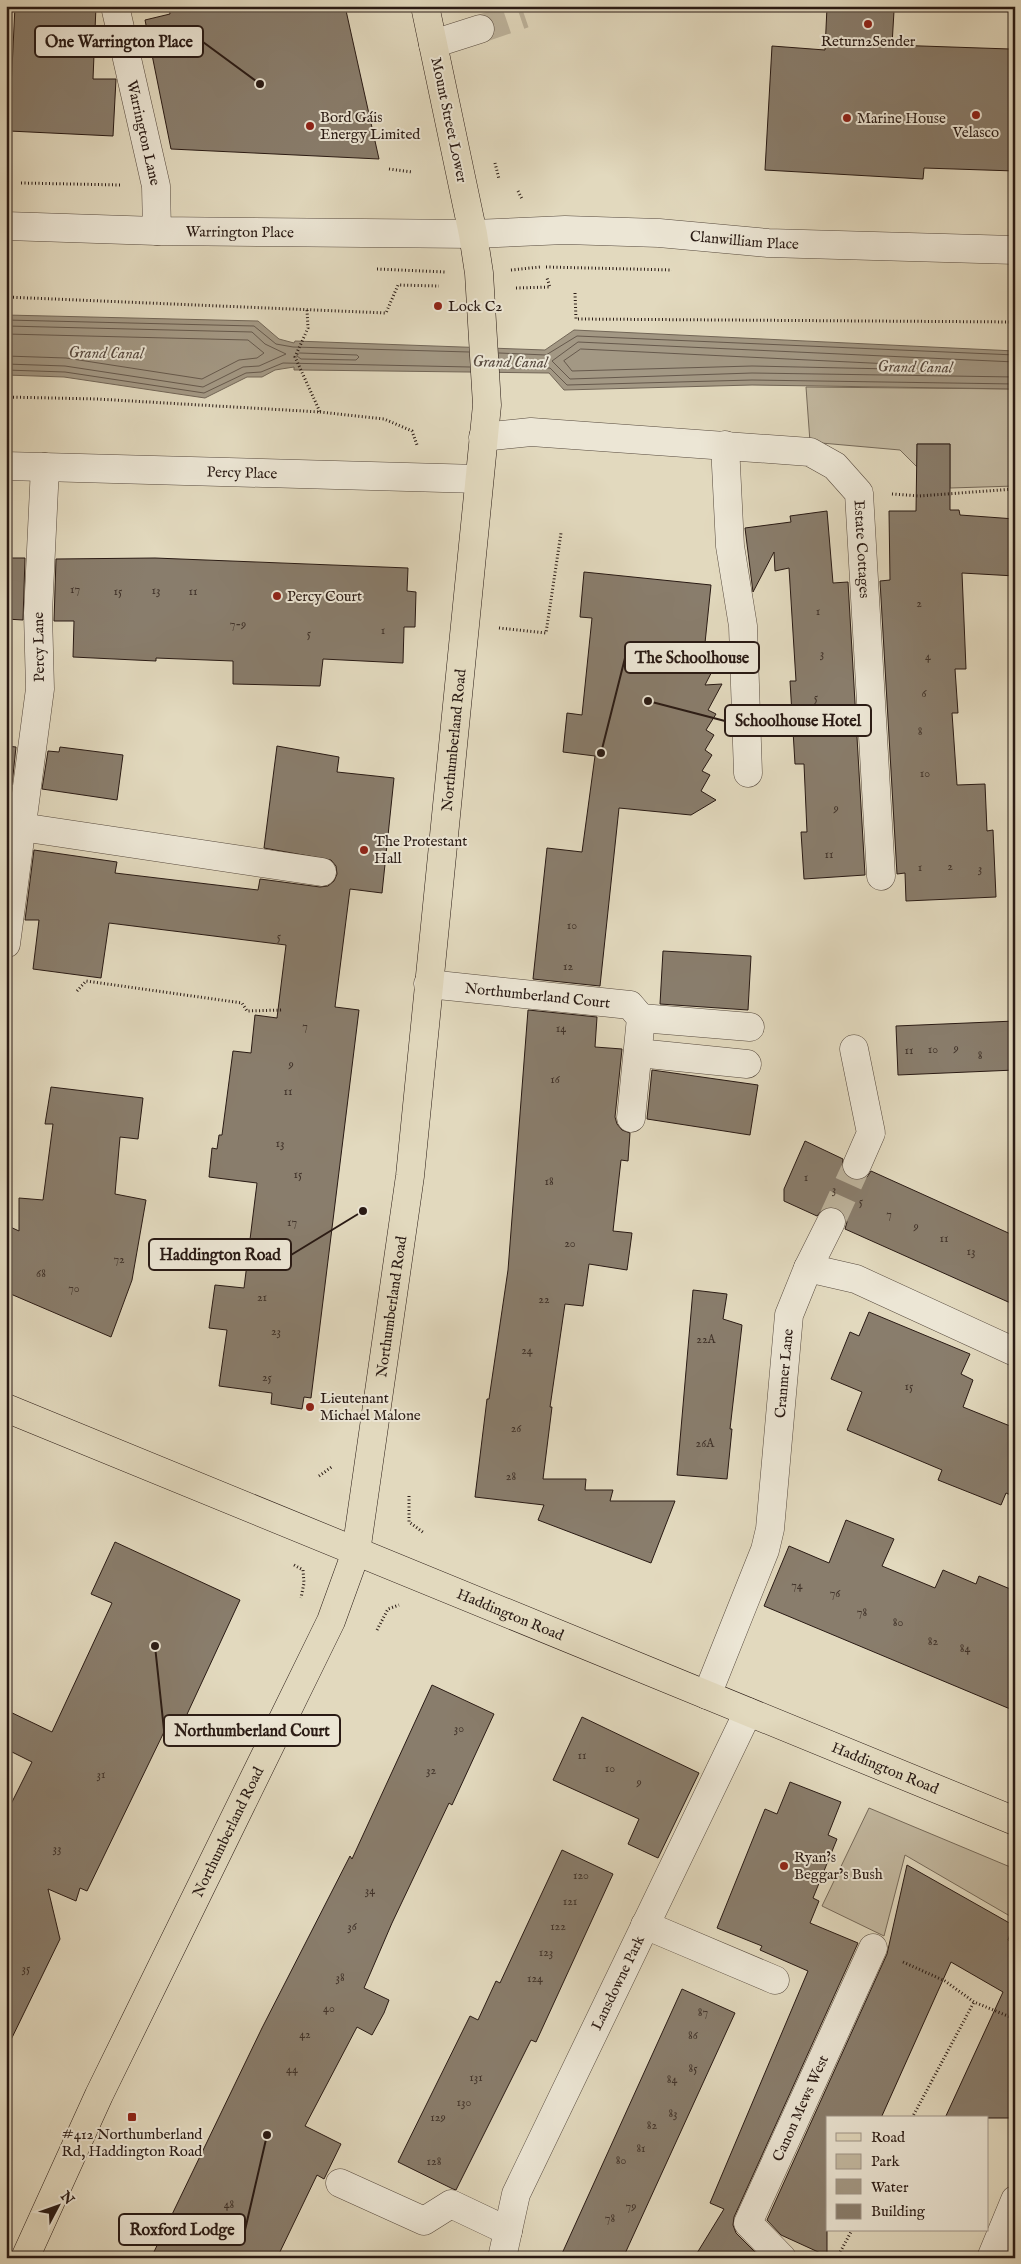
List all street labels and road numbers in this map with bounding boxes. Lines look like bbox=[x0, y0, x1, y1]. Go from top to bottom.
street label: Mount Street Lower bbox=[426, 56, 472, 185]
street label: Warrington Lane bbox=[123, 78, 165, 187]
street label: Warrington Place bbox=[186, 222, 294, 242]
street label: Clanwilliam Place bbox=[689, 226, 799, 253]
street label: Percy Place bbox=[206, 462, 278, 483]
street label: Estate Cottages bbox=[850, 499, 875, 599]
street label: Percy Lane bbox=[29, 612, 49, 682]
street label: Northumberland Road bbox=[437, 667, 470, 812]
street label: Northumberland Court bbox=[464, 978, 611, 1012]
street label: Northumberland Road bbox=[372, 1234, 411, 1379]
street label: Cranmer Lane bbox=[770, 1328, 797, 1419]
street label: Haddington Road bbox=[454, 1584, 568, 1645]
street label: Haddington Road bbox=[829, 1737, 942, 1799]
street label: Northumberland Road bbox=[188, 1763, 268, 1900]
street label: Lansdowne Park bbox=[587, 1931, 649, 2033]
street label: Canon Mews West bbox=[768, 2052, 833, 2164]

